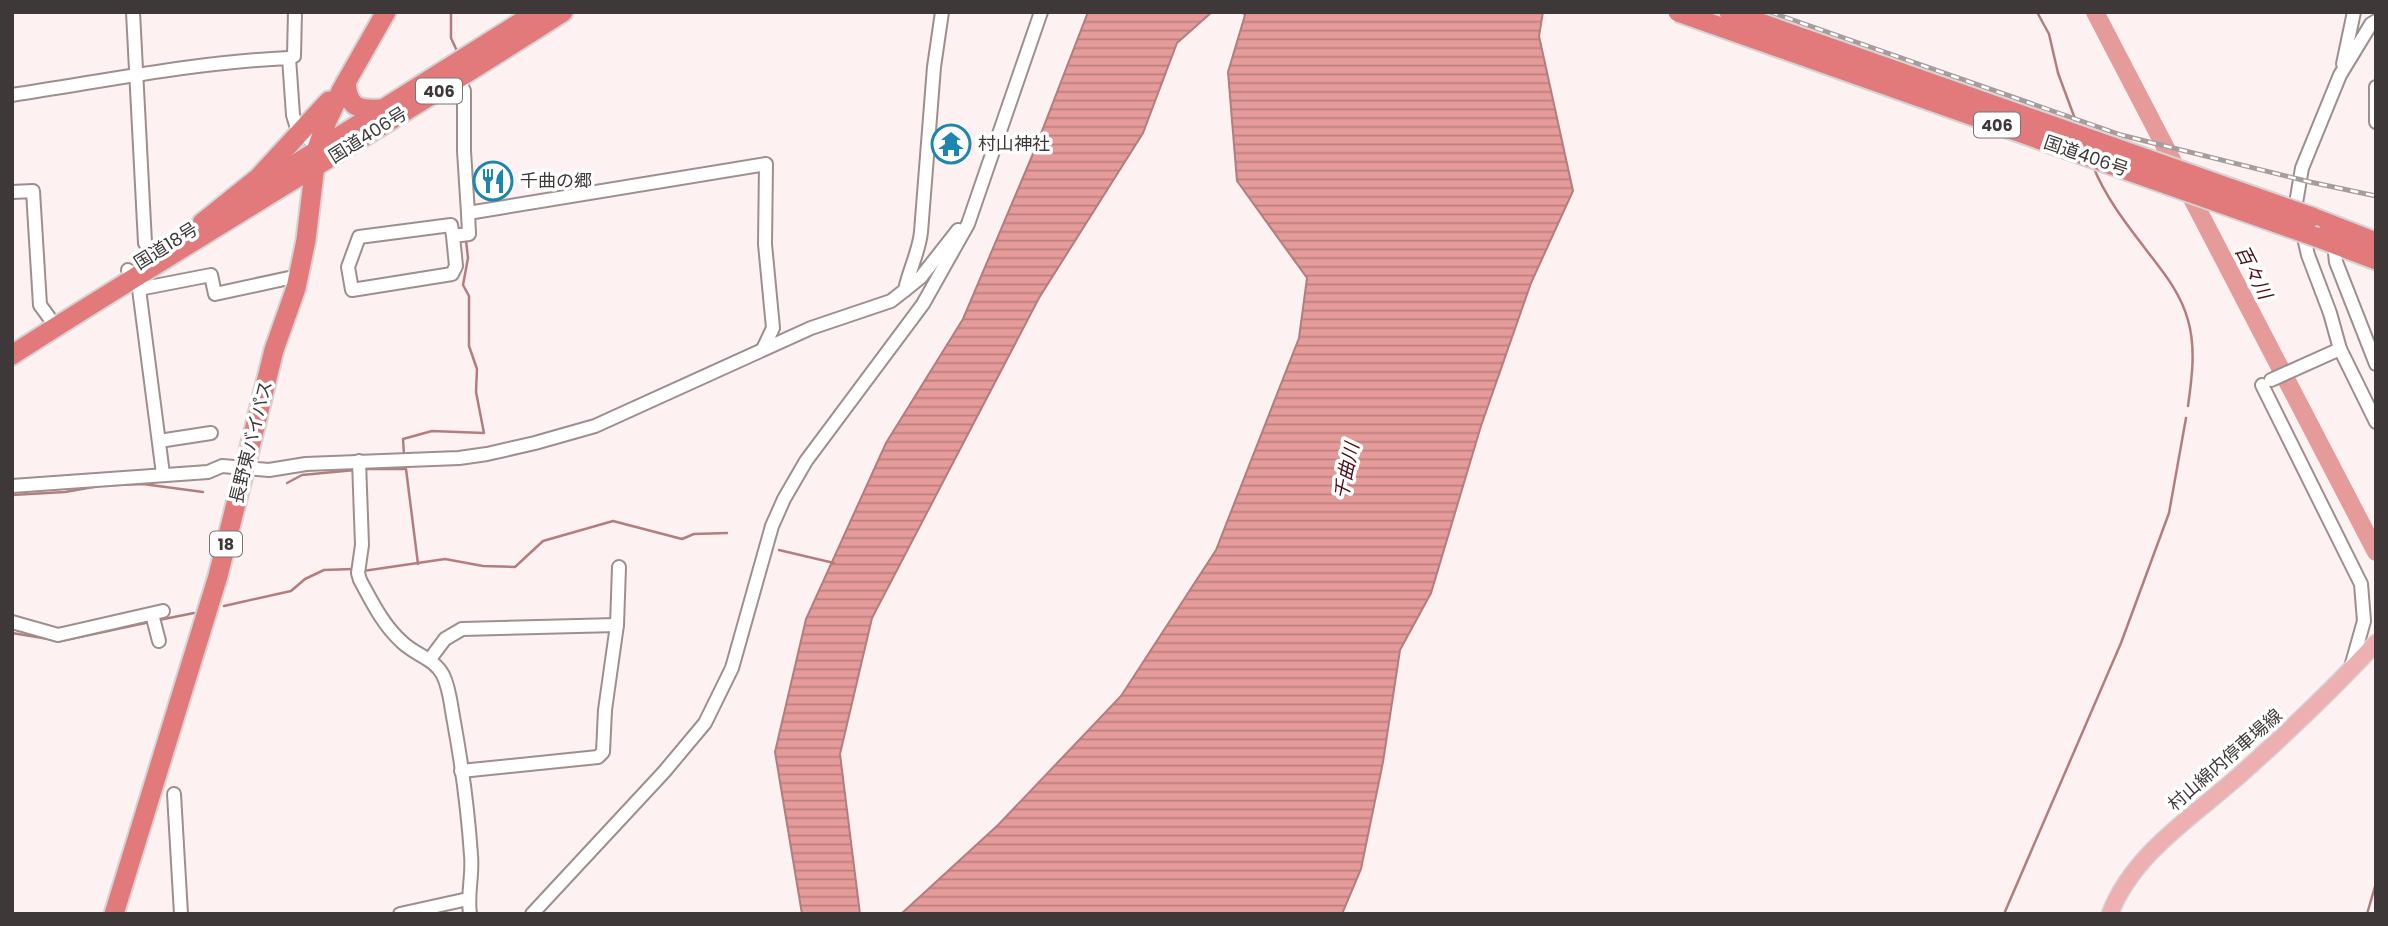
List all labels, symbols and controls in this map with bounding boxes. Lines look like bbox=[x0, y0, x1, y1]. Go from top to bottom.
road number: 406 bbox=[416, 78, 462, 104]
street label: 国道406号 bbox=[324, 101, 412, 169]
road number: 406 bbox=[1974, 113, 2020, 138]
temple icon: 村山神社 bbox=[930, 123, 972, 165]
street label: 国道406号 bbox=[2040, 129, 2132, 182]
place label: 村山神社 bbox=[978, 131, 1050, 156]
restaurant icon: 千曲の郷 bbox=[472, 160, 514, 202]
place label: 千曲の郷 bbox=[520, 168, 592, 193]
street label: 国道18号 bbox=[129, 216, 203, 275]
water label: 百々川 bbox=[2229, 241, 2279, 306]
street label: 長野東バイパス bbox=[223, 378, 278, 506]
water label: 千曲川 bbox=[1327, 438, 1366, 502]
road number: 18 bbox=[210, 531, 242, 556]
street label: 村山綿内停車場線 bbox=[2162, 703, 2287, 816]

